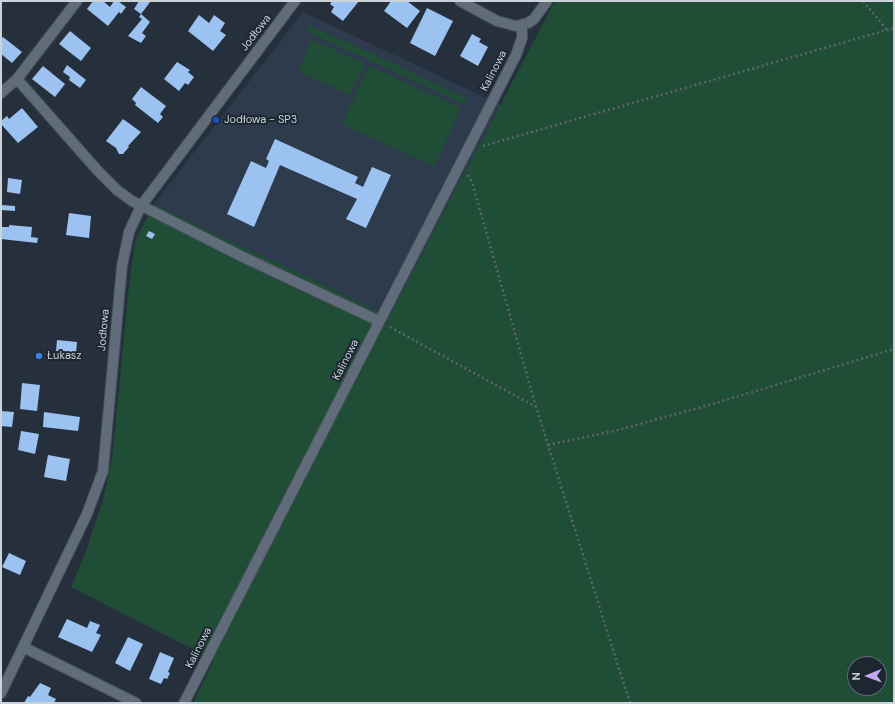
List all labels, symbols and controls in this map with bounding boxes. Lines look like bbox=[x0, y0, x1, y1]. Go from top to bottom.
street label: Jodłowa bbox=[238, 12, 274, 54]
street label: Kalinowa bbox=[478, 48, 510, 94]
place label: Jodłowa - SP3 bbox=[224, 113, 297, 127]
marker: Jodłowa - SP3 bbox=[211, 115, 221, 125]
street label: Jodłowa bbox=[96, 308, 112, 352]
street label: Kalinowa bbox=[330, 337, 362, 383]
place label: Łukasz bbox=[47, 349, 81, 363]
marker: Łukasz bbox=[34, 351, 44, 361]
street label: Kalinowa bbox=[183, 625, 215, 671]
north arrow bbox=[847, 656, 887, 696]
text: N bbox=[849, 672, 863, 680]

